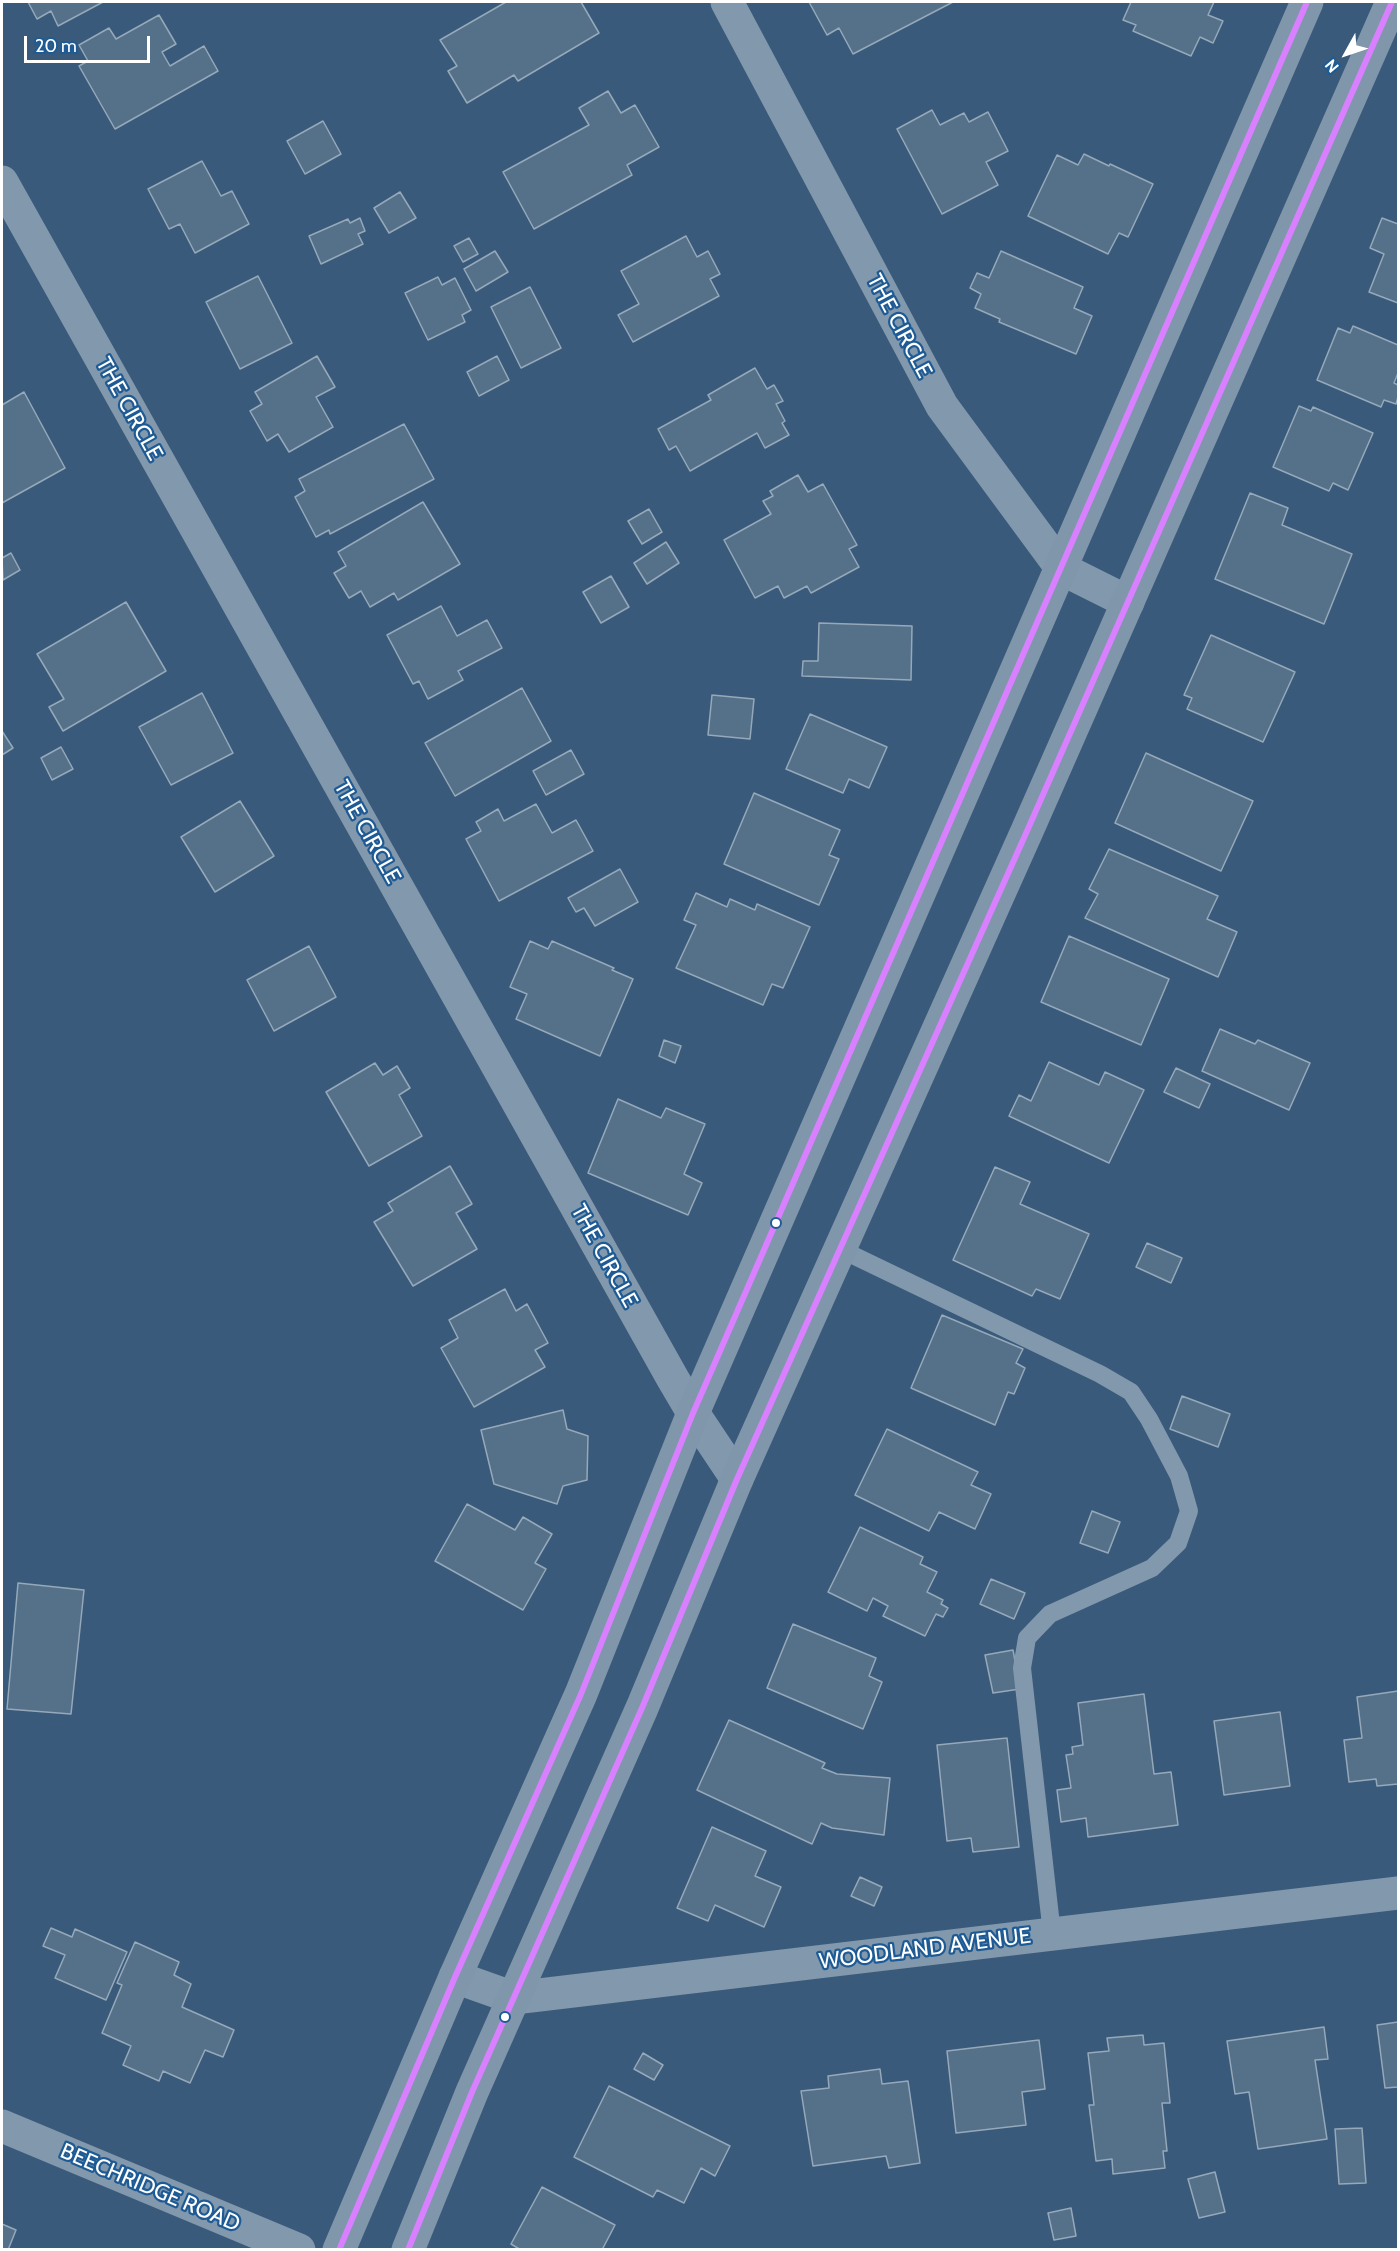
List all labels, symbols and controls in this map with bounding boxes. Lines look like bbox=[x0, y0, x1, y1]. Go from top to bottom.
scale bar bbox=[27, 24, 153, 62]
north arrow bbox=[1316, 24, 1376, 84]
text: 20 m bbox=[35, 35, 77, 57]
text: N bbox=[1321, 55, 1343, 76]
street label: THE CIRCLE bbox=[861, 270, 937, 382]
street label: THE CIRCLE bbox=[90, 353, 168, 465]
street label: THE CIRCLE bbox=[328, 776, 406, 888]
street label: THE CIRCLE bbox=[565, 1200, 643, 1312]
unlabelled marker bbox=[770, 1217, 782, 1229]
street label: WOODLAND AVENUE bbox=[818, 1923, 1032, 1975]
unlabelled marker bbox=[499, 2011, 511, 2023]
street label: BEECHRIDGE ROAD bbox=[56, 2138, 244, 2238]

